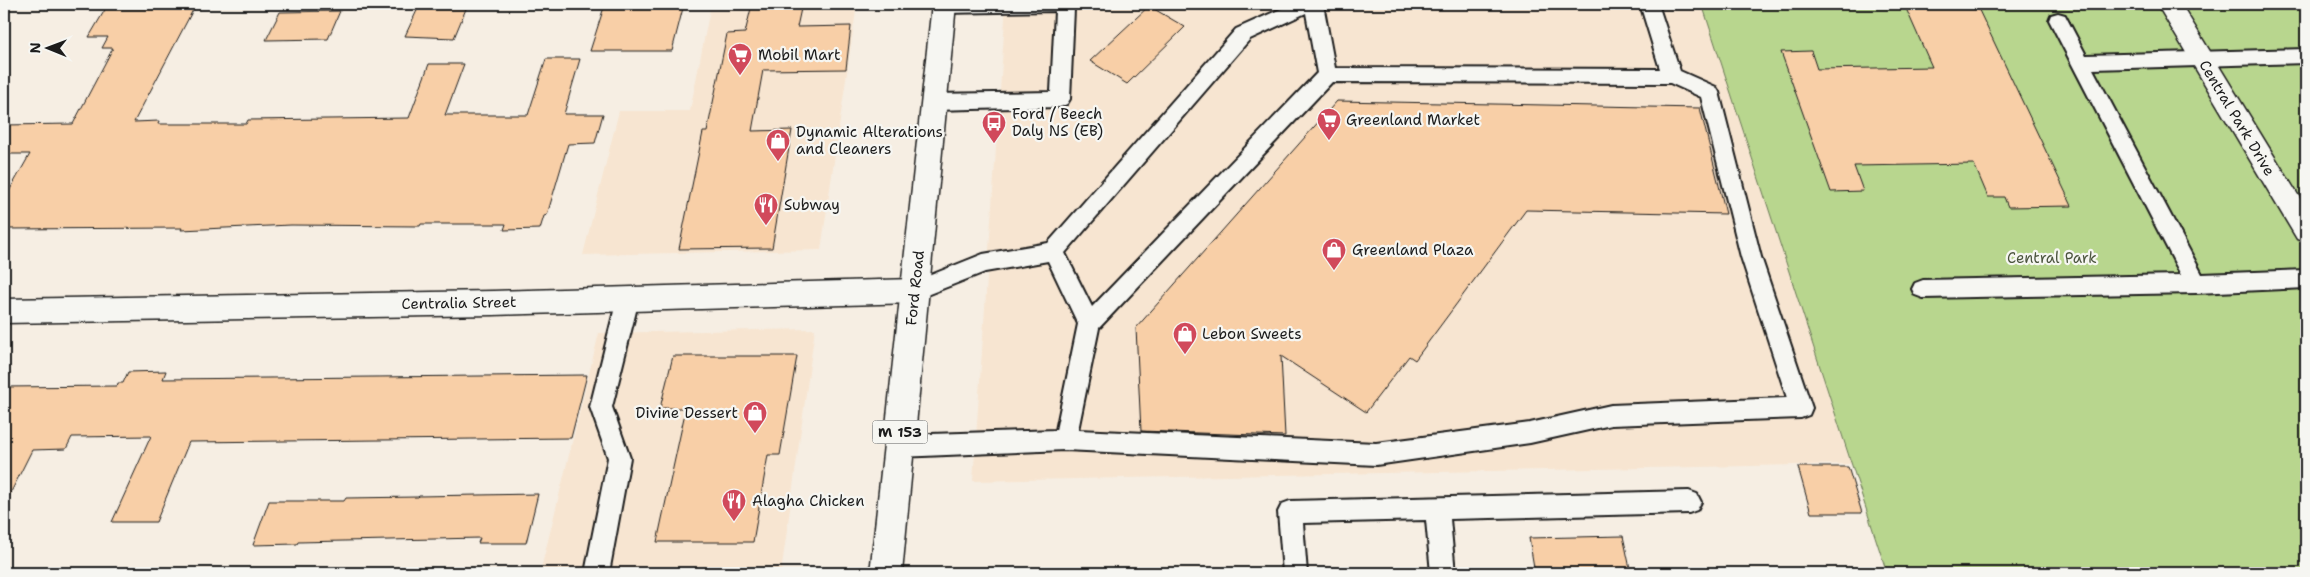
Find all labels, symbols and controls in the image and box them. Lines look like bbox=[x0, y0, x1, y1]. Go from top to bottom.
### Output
north arrow bbox=[22, 22, 72, 72]
text: N bbox=[26, 42, 44, 53]
supermarket icon: Mobil Mart bbox=[727, 42, 753, 76]
place label: Mobil Mart bbox=[758, 45, 840, 65]
street label: Central Park Drive bbox=[2194, 56, 2280, 180]
place label: Ford / Beech Daly NS (EB) bbox=[1012, 104, 1103, 141]
supermarket icon: Greenland Market bbox=[1316, 107, 1342, 141]
bus stop icon: Ford / Beech Daly NS (EB) bbox=[981, 110, 1007, 144]
place label: Greenland Market bbox=[1346, 110, 1480, 130]
place label: Dynamic Alterations and Cleaners bbox=[796, 122, 943, 159]
shop icon: Dynamic Alterations and Cleaners bbox=[765, 128, 791, 162]
restaurant icon: Subway bbox=[753, 192, 779, 226]
place label: Subway bbox=[784, 195, 840, 215]
shop icon: Greenland Plaza bbox=[1321, 237, 1347, 271]
place label: Greenland Plaza bbox=[1352, 240, 1474, 260]
park label: Central Park bbox=[2007, 248, 2097, 268]
street label: Ford Road bbox=[901, 249, 929, 327]
street label: Centralia Street bbox=[401, 292, 517, 314]
shop icon: Lebon Sweets bbox=[1172, 321, 1198, 355]
place label: Lebon Sweets bbox=[1202, 324, 1302, 344]
shop icon: Divine Dessert bbox=[742, 400, 768, 434]
place label: Divine Dessert bbox=[636, 403, 738, 423]
road number: M 153 bbox=[872, 421, 928, 444]
restaurant icon: Alagha Chicken bbox=[721, 488, 747, 522]
place label: Alagha Chicken bbox=[752, 491, 864, 511]

